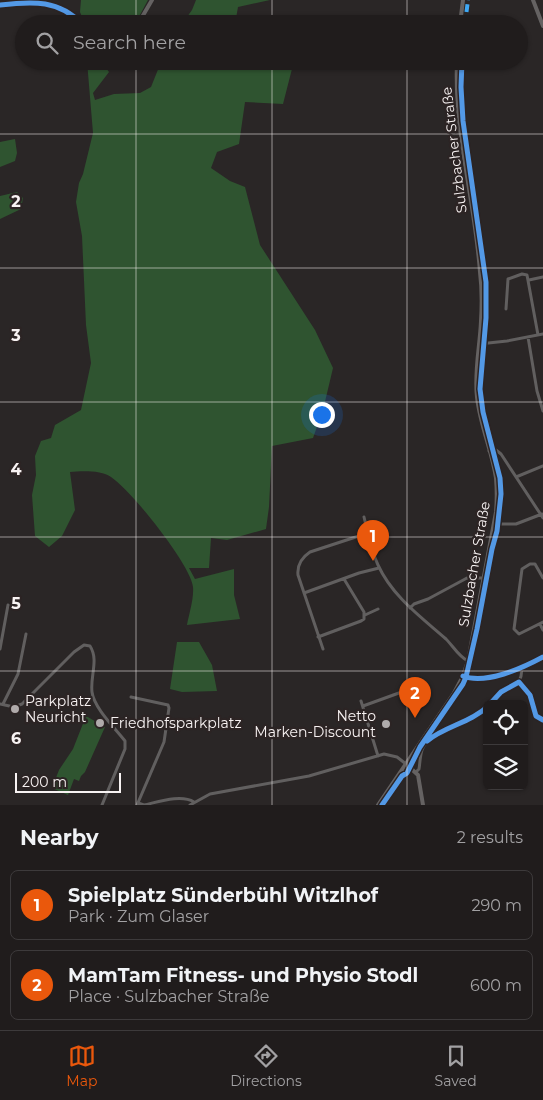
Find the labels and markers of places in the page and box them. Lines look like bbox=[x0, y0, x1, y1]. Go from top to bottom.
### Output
pin: 1 bbox=[357, 520, 389, 561]
pin: 2 bbox=[399, 677, 431, 718]
place label: Parkplatz Neuricht bbox=[25, 692, 91, 726]
marker: Parkplatz Neuricht bbox=[9, 703, 21, 715]
place label: Netto Marken-Discount bbox=[254, 707, 376, 741]
place label: Friedhofsparkplatz bbox=[110, 714, 242, 732]
marker: Friedhofsparkplatz bbox=[94, 717, 106, 729]
marker: Netto Marken-Discount bbox=[380, 718, 392, 730]

